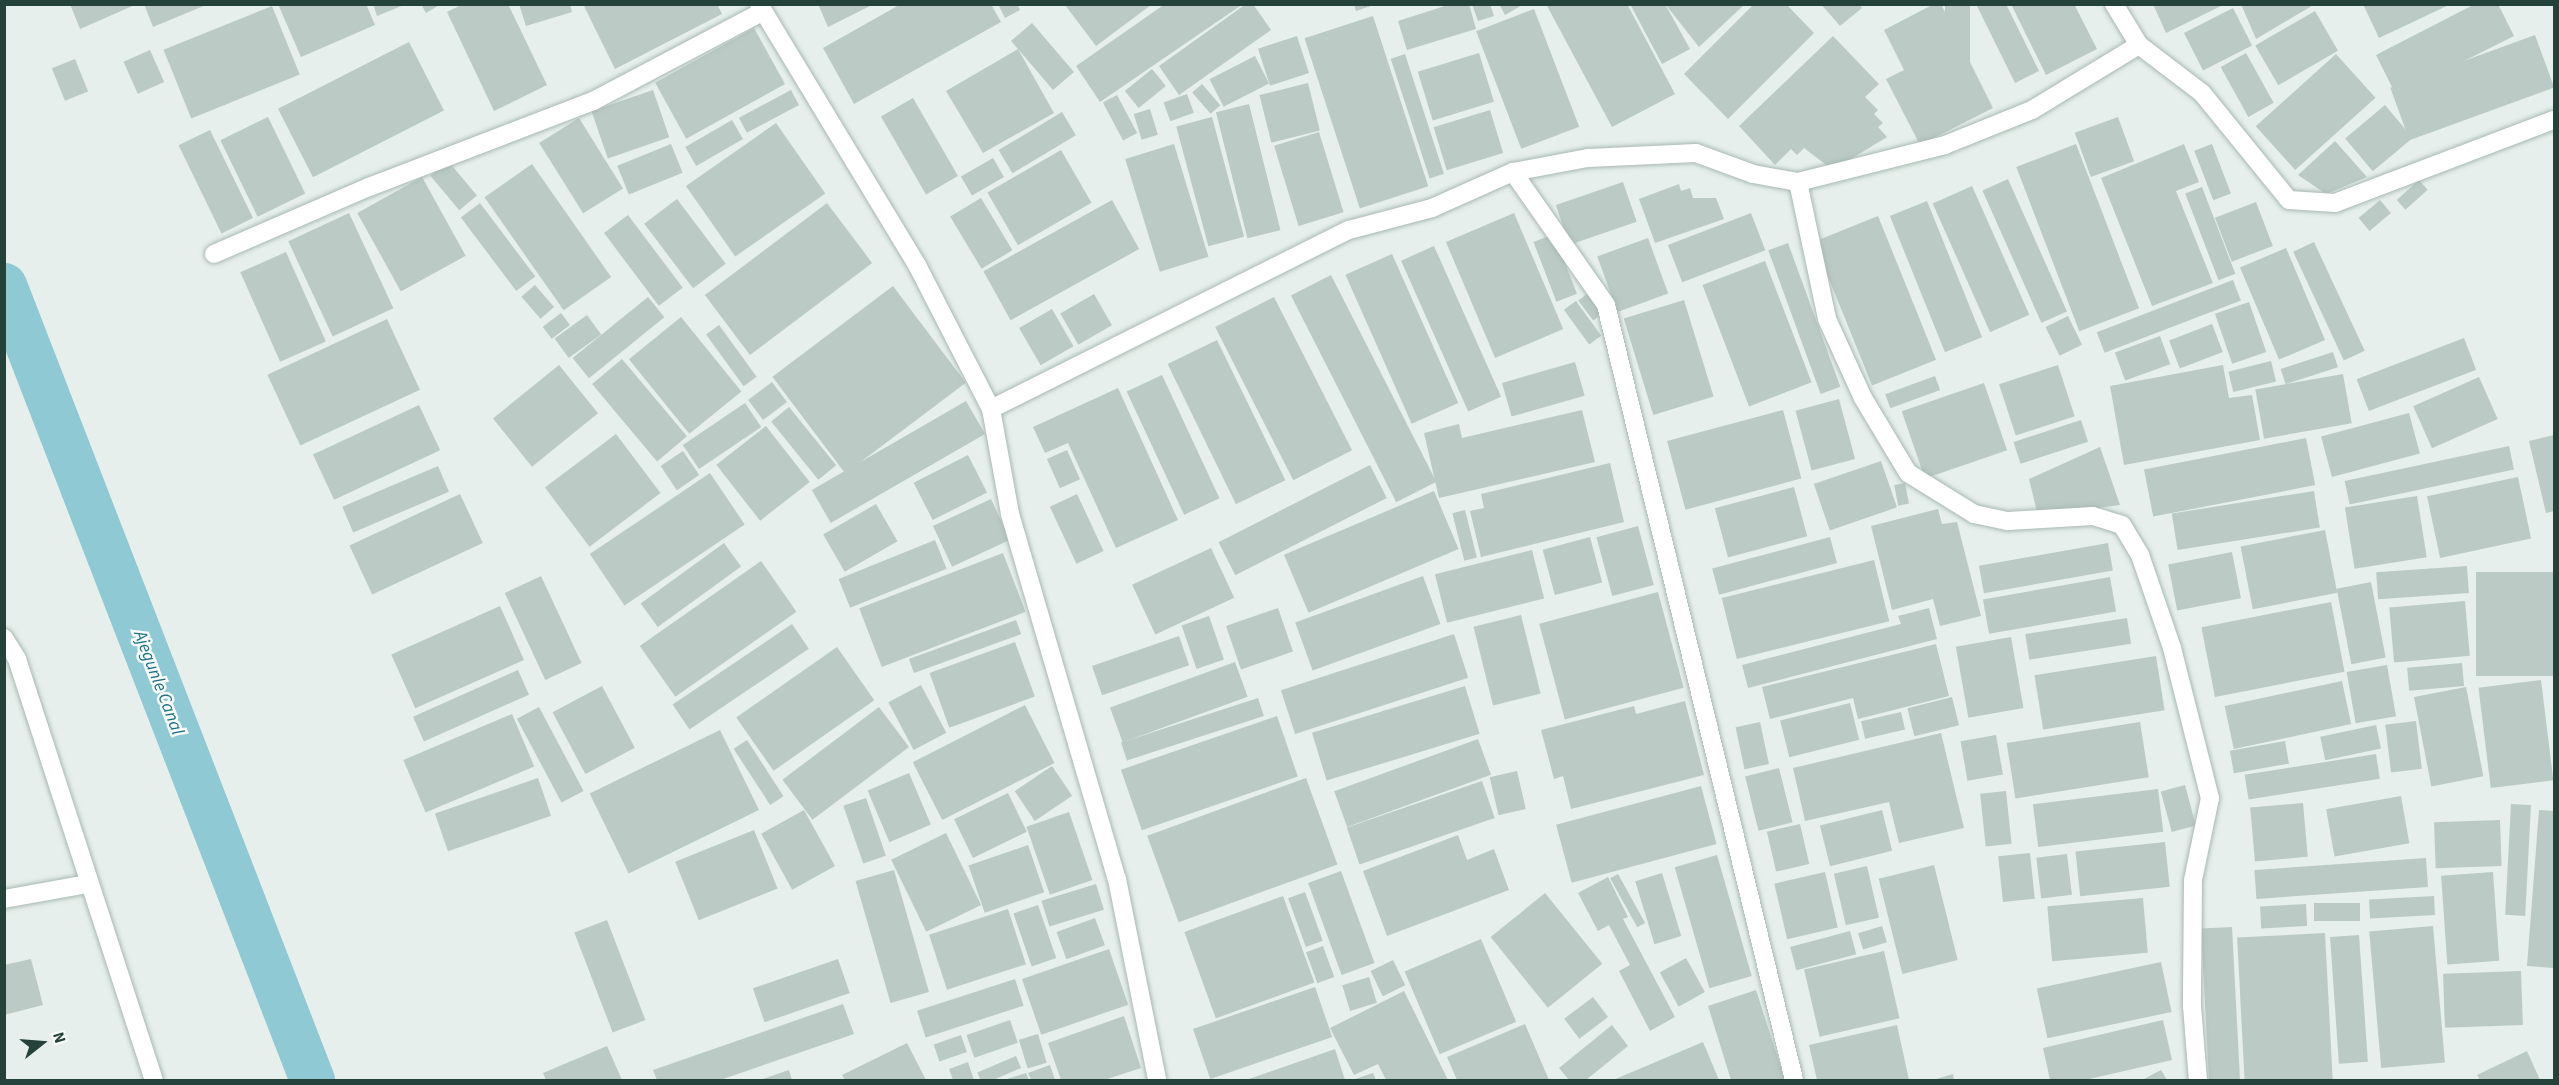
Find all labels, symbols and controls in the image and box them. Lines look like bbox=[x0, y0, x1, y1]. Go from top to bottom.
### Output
water label: Ajegunle Canal bbox=[128, 628, 188, 738]
north arrow bbox=[12, 1013, 72, 1073]
text: N bbox=[47, 1029, 71, 1046]

